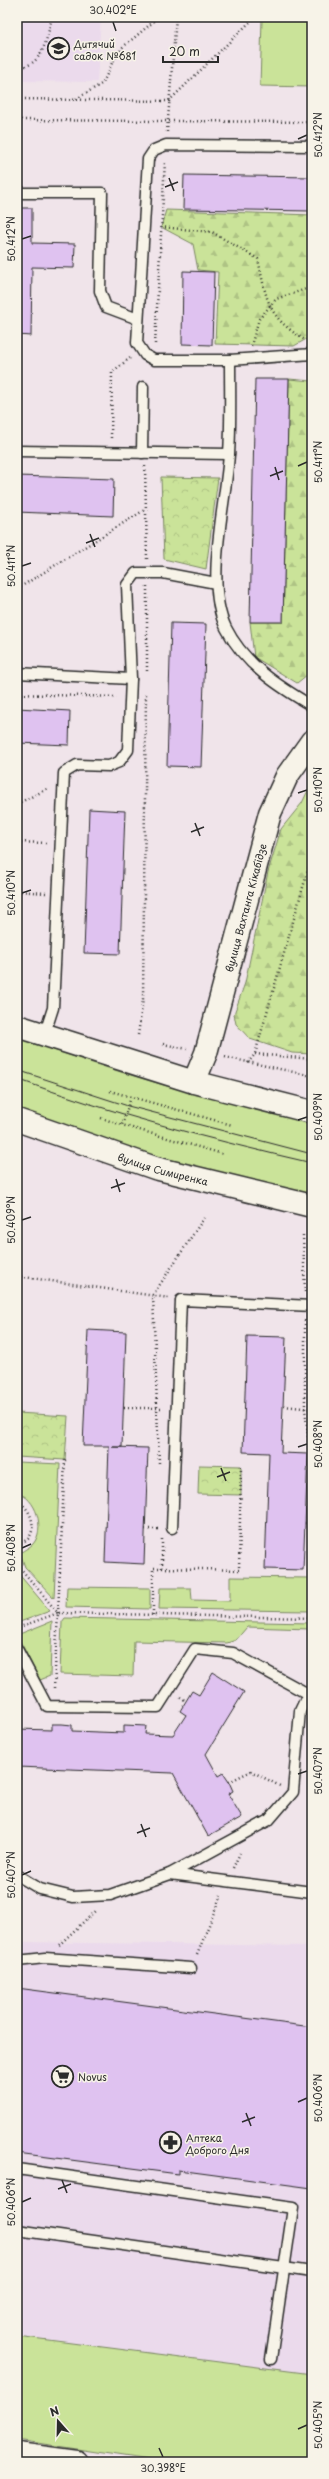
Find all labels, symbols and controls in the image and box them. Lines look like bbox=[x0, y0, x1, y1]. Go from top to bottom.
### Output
text: 30.402°E bbox=[89, 2, 137, 17]
school or university icon: Дитячий садок №681 bbox=[45, 36, 71, 62]
place label: Дитячий садок №681 bbox=[73, 36, 136, 63]
scale bar bbox=[163, 38, 218, 64]
text: 20 m bbox=[169, 42, 200, 60]
text: 50.412°N bbox=[310, 112, 325, 158]
text: 50.412°N bbox=[3, 216, 18, 262]
text: 50.411°N bbox=[310, 440, 325, 483]
text: 50.411°N bbox=[3, 544, 18, 587]
text: 50.410°N bbox=[310, 767, 325, 813]
street label: вулиця Вахтанга Кікабідзе bbox=[220, 841, 269, 974]
text: 50.410°N bbox=[3, 870, 18, 916]
text: 50.409°N bbox=[310, 1093, 325, 1141]
street label: вулиця Симиренка bbox=[116, 1148, 211, 1188]
text: 50.409°N bbox=[3, 1196, 18, 1244]
text: 50.408°N bbox=[310, 1420, 325, 1468]
text: 50.408°N bbox=[3, 1524, 18, 1572]
text: 50.407°N bbox=[310, 1747, 325, 1795]
text: 50.407°N bbox=[3, 1851, 18, 1899]
supermarket icon: Novus bbox=[49, 2063, 75, 2089]
place label: Novus bbox=[78, 2069, 107, 2084]
text: 50.406°N bbox=[310, 2073, 325, 2122]
pharmacy icon: Аптека Доброго Дня bbox=[157, 2130, 183, 2156]
place label: Аптека Доброго Дня bbox=[185, 2130, 249, 2157]
text: 50.406°N bbox=[3, 2177, 18, 2226]
north arrow bbox=[38, 2401, 78, 2441]
text: 50.405°N bbox=[310, 2401, 325, 2449]
text: N bbox=[47, 2402, 62, 2421]
text: 30.398°E bbox=[140, 2460, 186, 2475]

